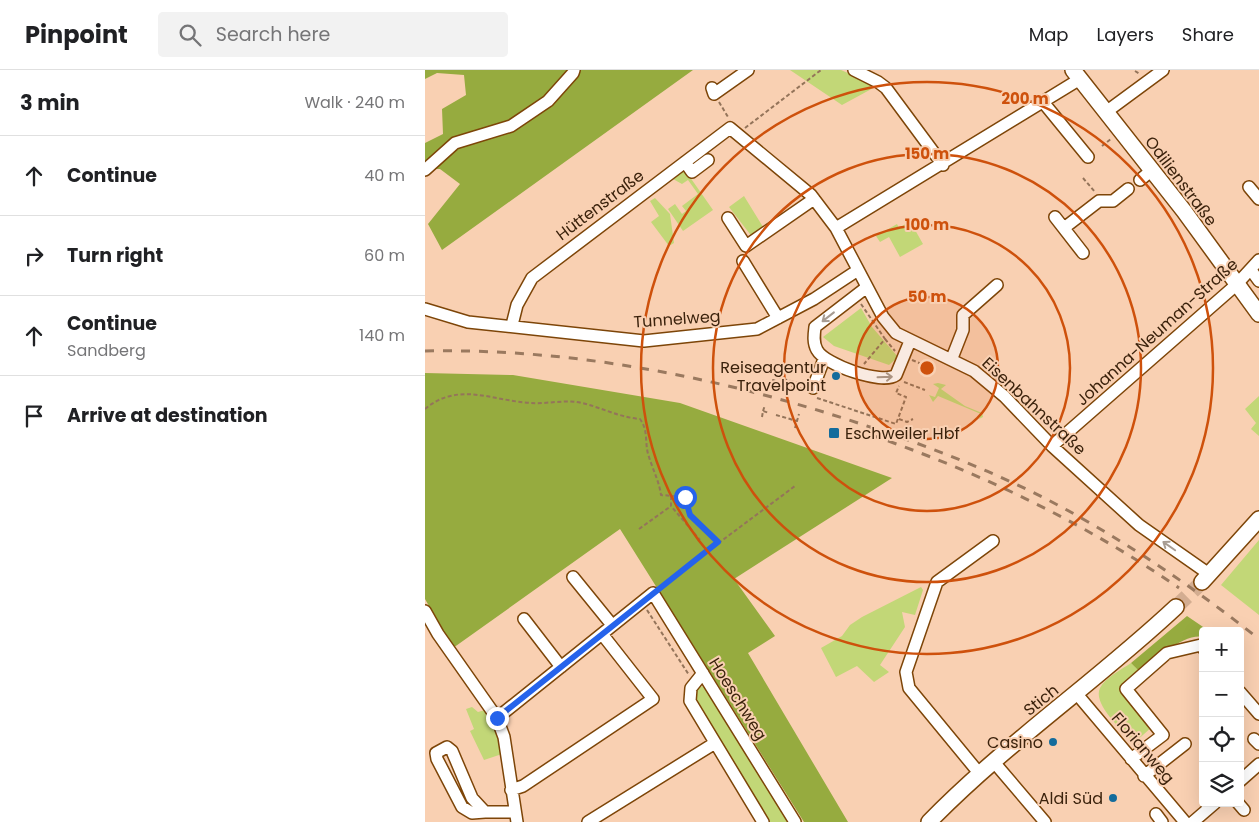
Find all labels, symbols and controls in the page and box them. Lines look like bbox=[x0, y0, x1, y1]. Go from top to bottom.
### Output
search box bbox=[158, 12, 508, 57]
text: Pinpoint bbox=[25, 18, 128, 51]
icon: search bbox=[176, 21, 204, 49]
text: Search here bbox=[216, 21, 330, 48]
text: Map bbox=[1029, 22, 1069, 47]
text: Layers bbox=[1097, 22, 1154, 47]
text: Share bbox=[1182, 22, 1234, 47]
text: 3 min bbox=[20, 88, 80, 117]
text: 200 m bbox=[1001, 88, 1049, 109]
text: Walk · 240 m bbox=[304, 91, 405, 114]
street label: Odilienstraße bbox=[1140, 131, 1222, 231]
text: 150 m bbox=[905, 143, 949, 164]
icon: ahead bbox=[20, 162, 48, 190]
text: Continue bbox=[67, 162, 157, 189]
text: 40 m bbox=[364, 164, 405, 187]
street label: Hüttenstraße bbox=[551, 164, 649, 246]
text: 100 m bbox=[905, 214, 949, 235]
icon: right bbox=[20, 242, 48, 270]
text: Turn right bbox=[67, 242, 163, 269]
text: 60 m bbox=[364, 244, 405, 267]
street label: Johanna-Neuman-Straße bbox=[1071, 253, 1243, 411]
text: 50 m bbox=[908, 286, 946, 307]
street label: Tunnelweg bbox=[633, 304, 721, 334]
text: Continue bbox=[67, 310, 157, 337]
one-way arrow bbox=[822, 311, 835, 322]
icon: ahead bbox=[20, 322, 48, 350]
text: 140 m bbox=[359, 324, 405, 347]
text: Sandberg bbox=[67, 339, 146, 362]
street label: Eisenbahnstraße bbox=[977, 352, 1091, 460]
place label: Reiseagentur Travelpoint bbox=[720, 356, 826, 397]
centre of rings bbox=[918, 359, 936, 377]
marker: Reiseagentur Travelpoint bbox=[830, 370, 842, 382]
one-way arrow bbox=[876, 373, 892, 382]
icon: arrive bbox=[20, 402, 48, 430]
text: Arrive at destination bbox=[67, 402, 268, 429]
place label: Eschweiler Hbf bbox=[845, 422, 960, 445]
marker: Eschweiler Hbf bbox=[827, 426, 841, 440]
route start bbox=[674, 486, 697, 509]
one-way arrow bbox=[1162, 541, 1176, 551]
map controls bbox=[1199, 627, 1244, 807]
button: + bbox=[1199, 627, 1244, 672]
street label: Hoeschweg bbox=[703, 653, 773, 745]
button: − bbox=[1199, 672, 1244, 717]
street label: Stich bbox=[1019, 679, 1063, 721]
route end bbox=[486, 707, 509, 730]
street label: Florianweg bbox=[1106, 707, 1180, 789]
button: locate bbox=[1199, 717, 1244, 762]
place label: Casino bbox=[987, 731, 1043, 754]
marker: Casino bbox=[1047, 736, 1059, 748]
button: layers bbox=[1199, 762, 1244, 807]
place label: Aldi Süd bbox=[1039, 787, 1103, 810]
marker: Aldi Süd bbox=[1107, 792, 1119, 804]

